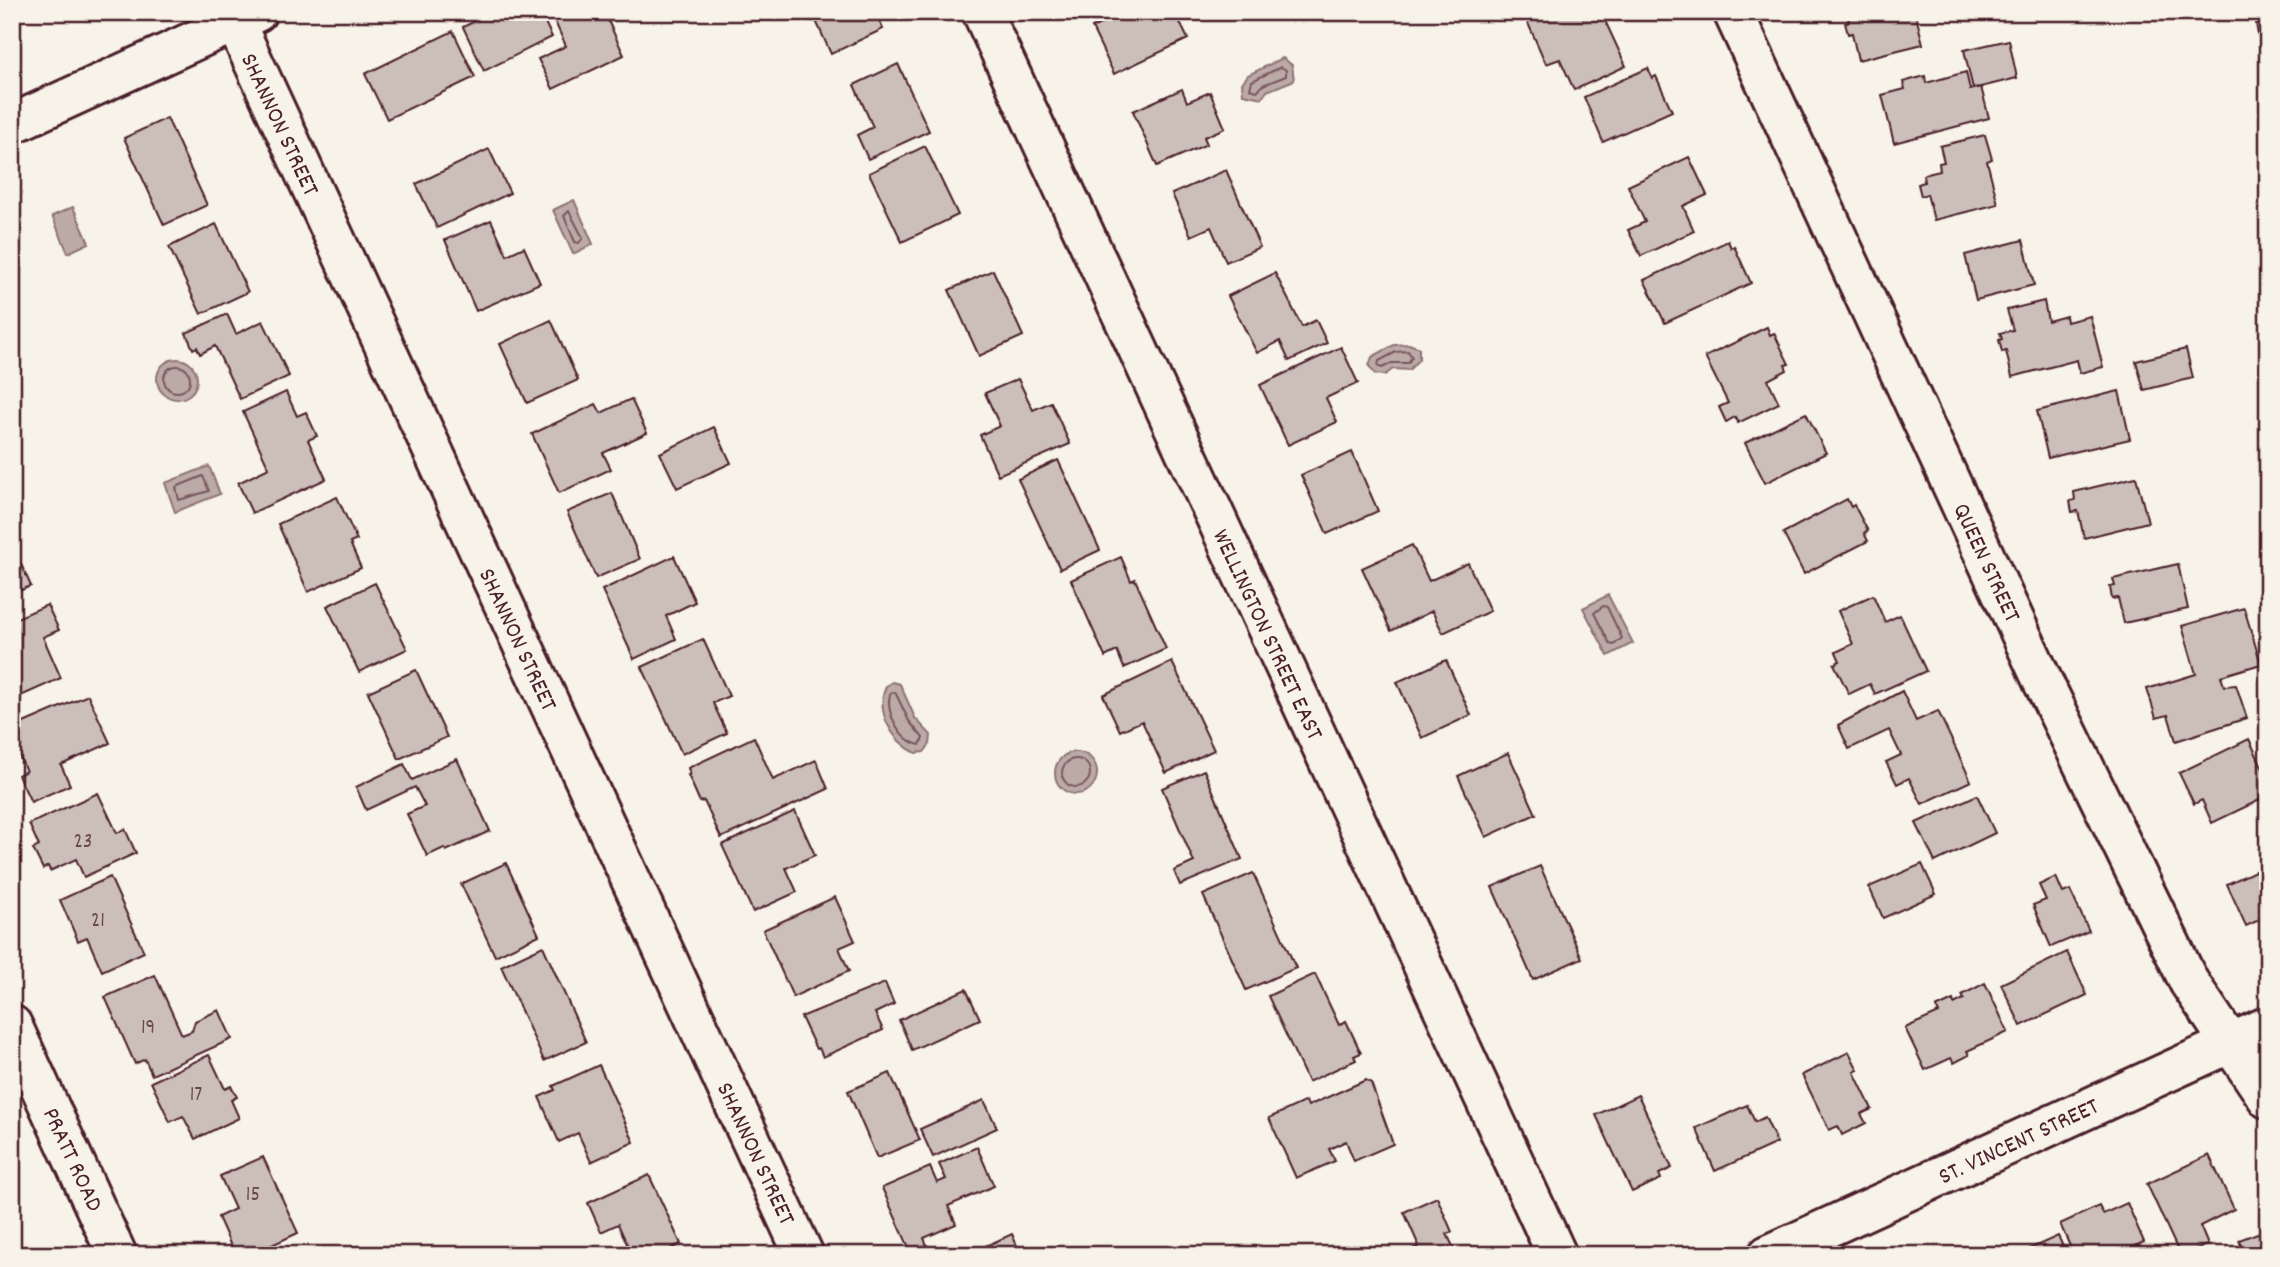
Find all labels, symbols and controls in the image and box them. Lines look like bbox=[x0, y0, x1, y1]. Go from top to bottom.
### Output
street label: SHANNON STREET bbox=[230, 48, 326, 203]
street label: QUEEN STREET bbox=[1943, 498, 2028, 629]
street label: WELLINGTON STREET EAST bbox=[1202, 524, 1330, 747]
street label: SHANNON STREET bbox=[468, 563, 564, 718]
house number: 23 bbox=[74, 828, 92, 858]
house number: 21 bbox=[91, 907, 105, 937]
house number: 19 bbox=[141, 1014, 155, 1044]
street label: SHANNON STREET bbox=[706, 1077, 802, 1232]
house number: 17 bbox=[190, 1081, 202, 1111]
street label: ST. VINCENT STREET bbox=[1933, 1090, 2105, 1195]
street label: PRATT ROAD bbox=[32, 1103, 110, 1218]
house number: 15 bbox=[246, 1181, 260, 1211]

